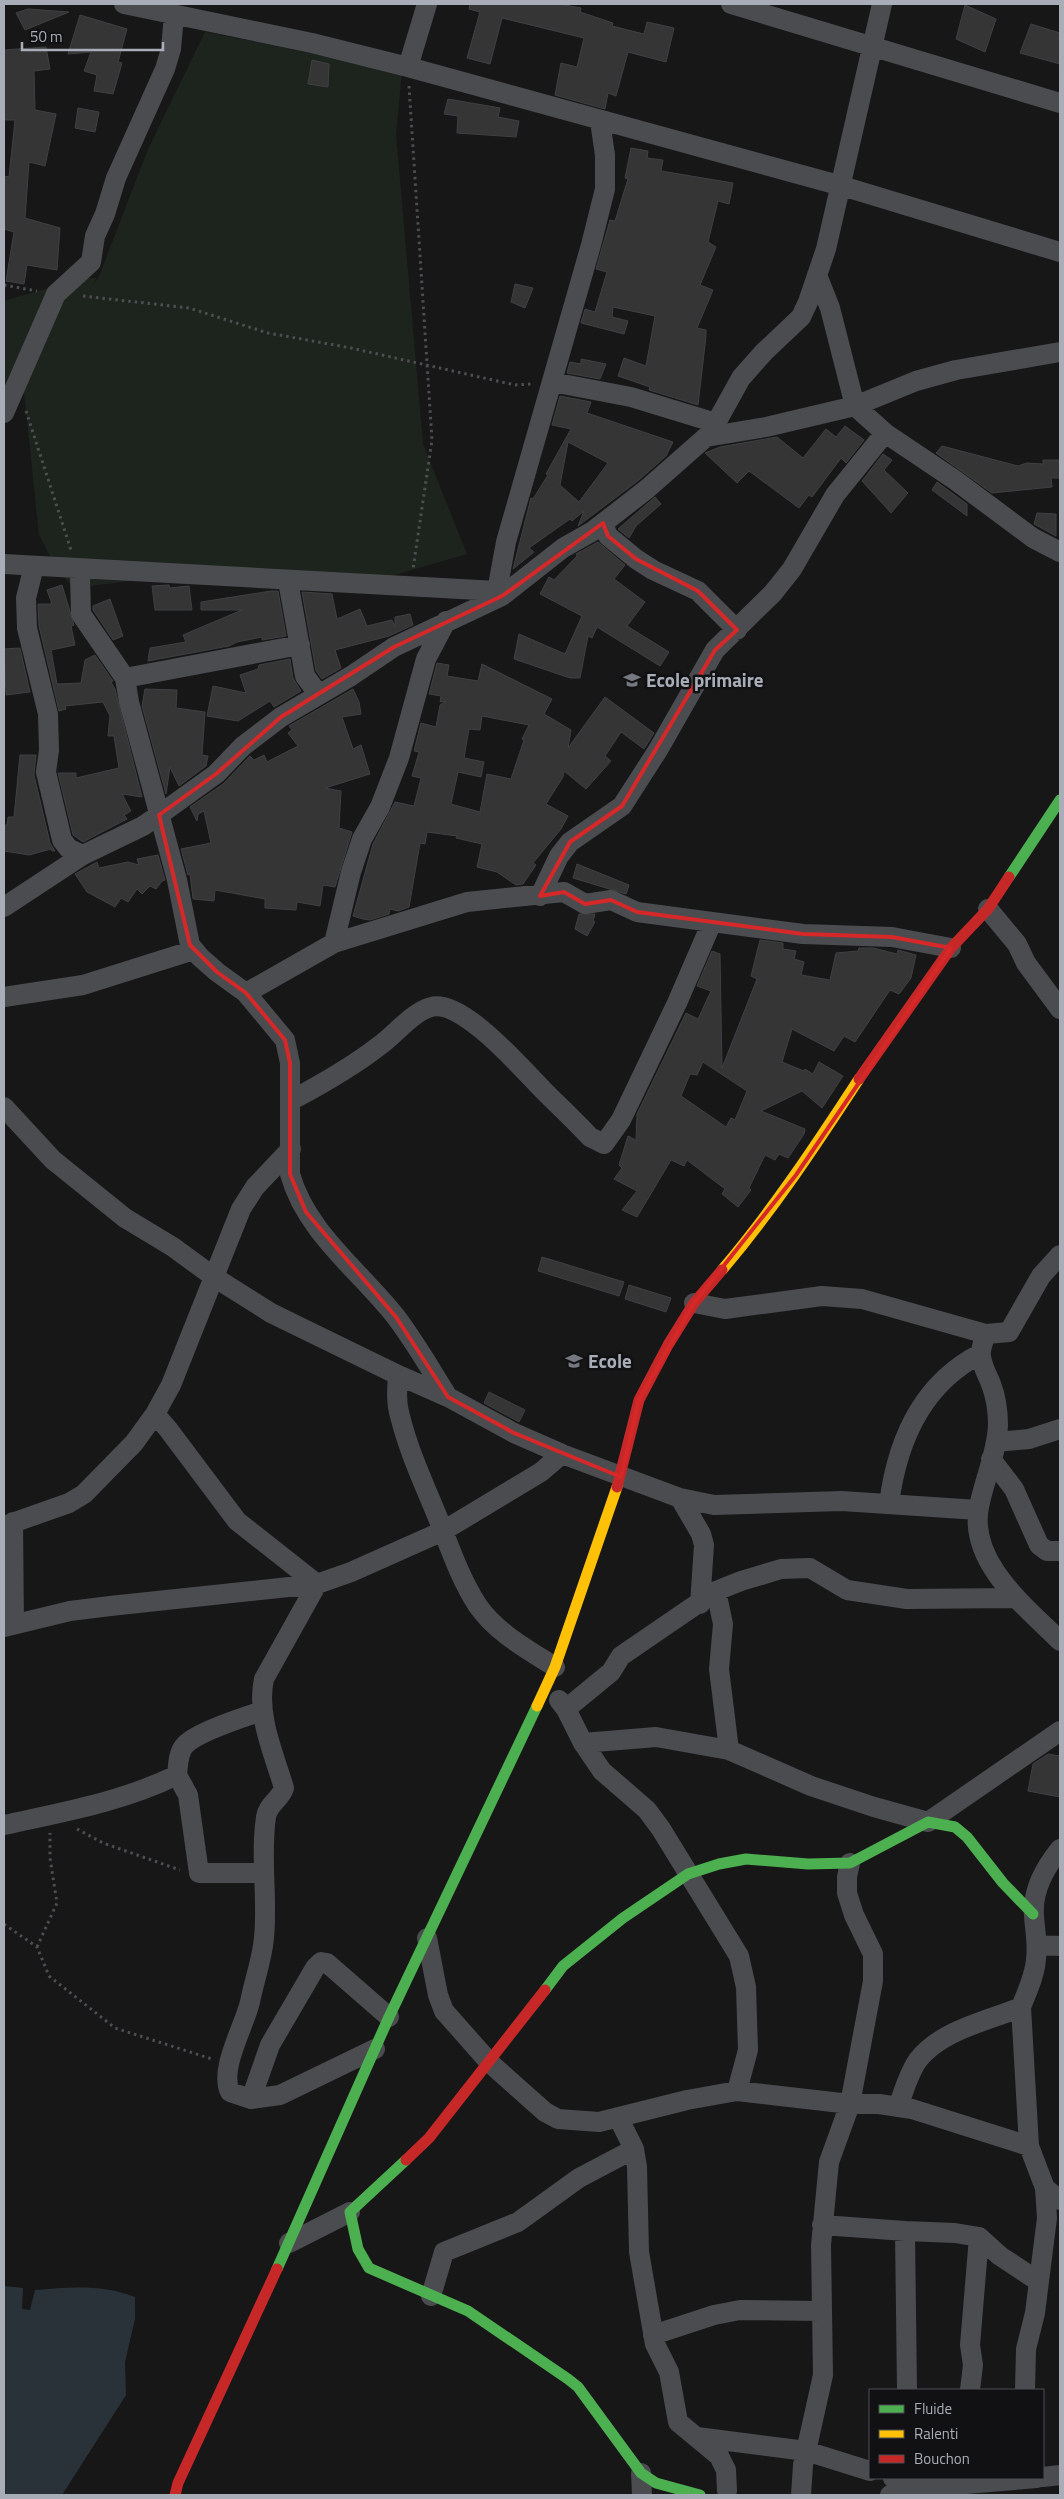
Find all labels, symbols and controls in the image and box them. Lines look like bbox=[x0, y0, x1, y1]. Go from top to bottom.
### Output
scale bar bbox=[22, 20, 164, 52]
text: 50 m bbox=[30, 25, 63, 48]
place label: Ecole primaire bbox=[646, 665, 764, 694]
school or university icon: Ecole primaire bbox=[622, 670, 642, 690]
place label: Ecole bbox=[588, 1346, 632, 1375]
school or university icon: Ecole bbox=[564, 1351, 584, 1371]
legend bbox=[869, 2389, 1044, 2479]
text: Fluide bbox=[914, 2397, 952, 2420]
text: Ralenti bbox=[914, 2422, 958, 2445]
text: Bouchon bbox=[914, 2447, 970, 2470]

